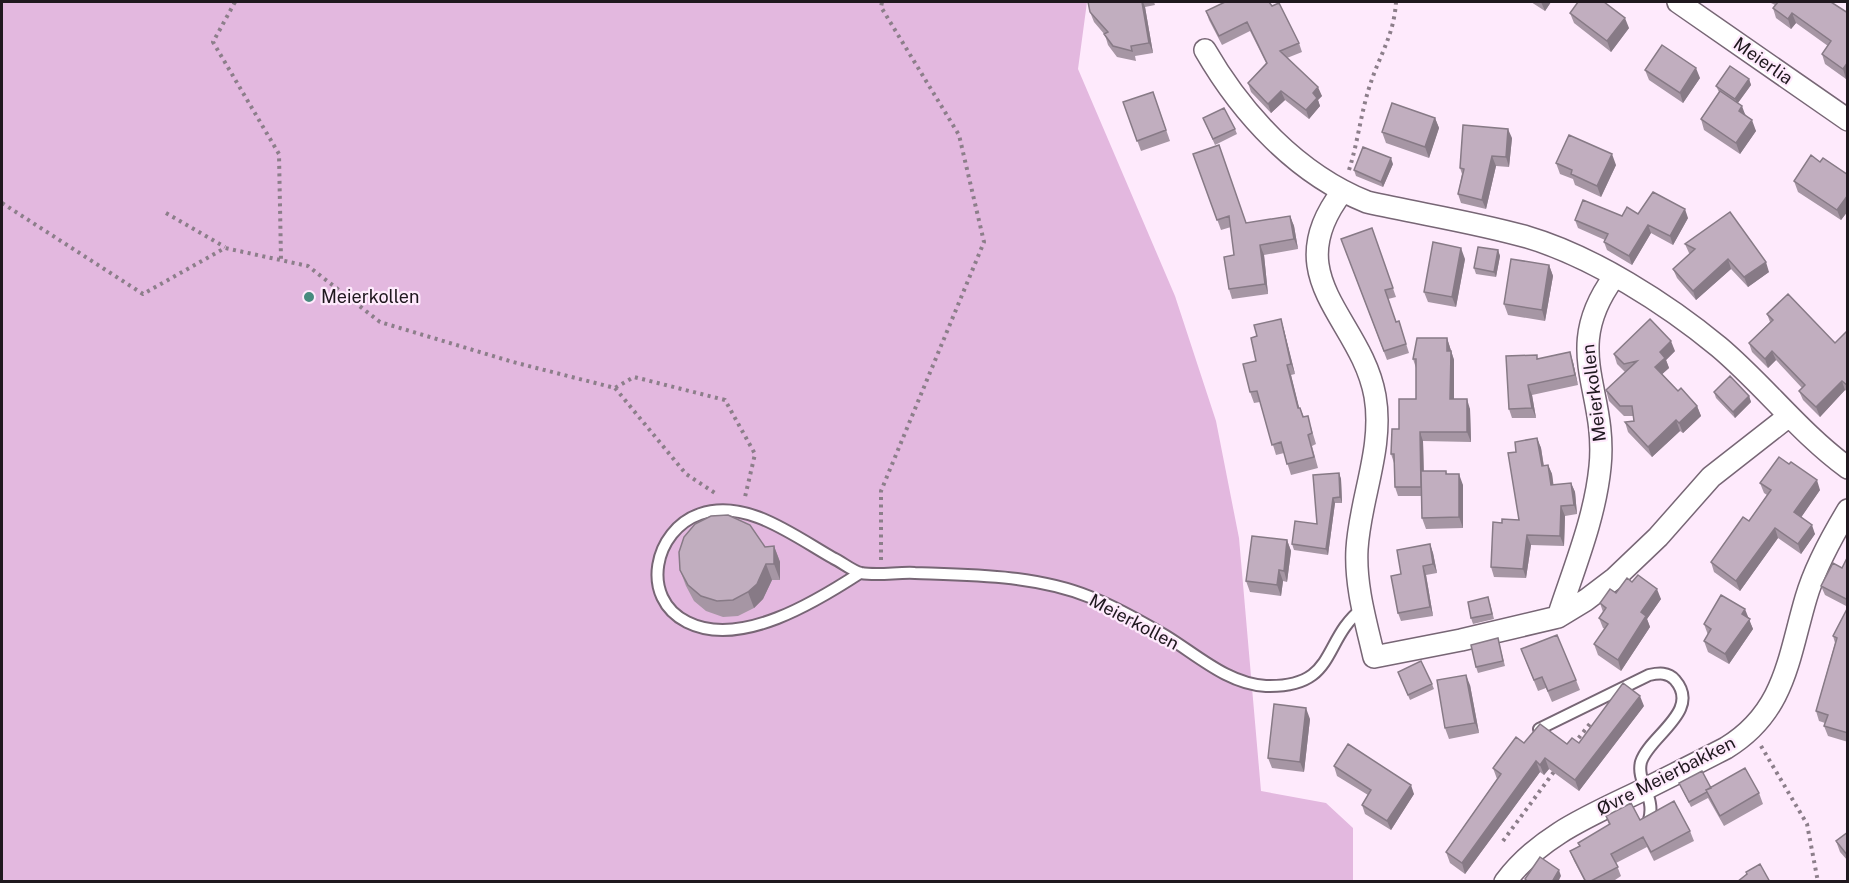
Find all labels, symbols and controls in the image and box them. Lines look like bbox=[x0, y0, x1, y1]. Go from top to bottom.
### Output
street label: Meierlia bbox=[1730, 33, 1797, 89]
place label: Meierkollen bbox=[321, 286, 419, 307]
marker: Meierkollen bbox=[302, 290, 316, 304]
street label: Meierkollen bbox=[1577, 343, 1610, 443]
street label: Meierkollen bbox=[1086, 589, 1183, 654]
street label: Øvre Meierbakken bbox=[1593, 732, 1739, 820]

